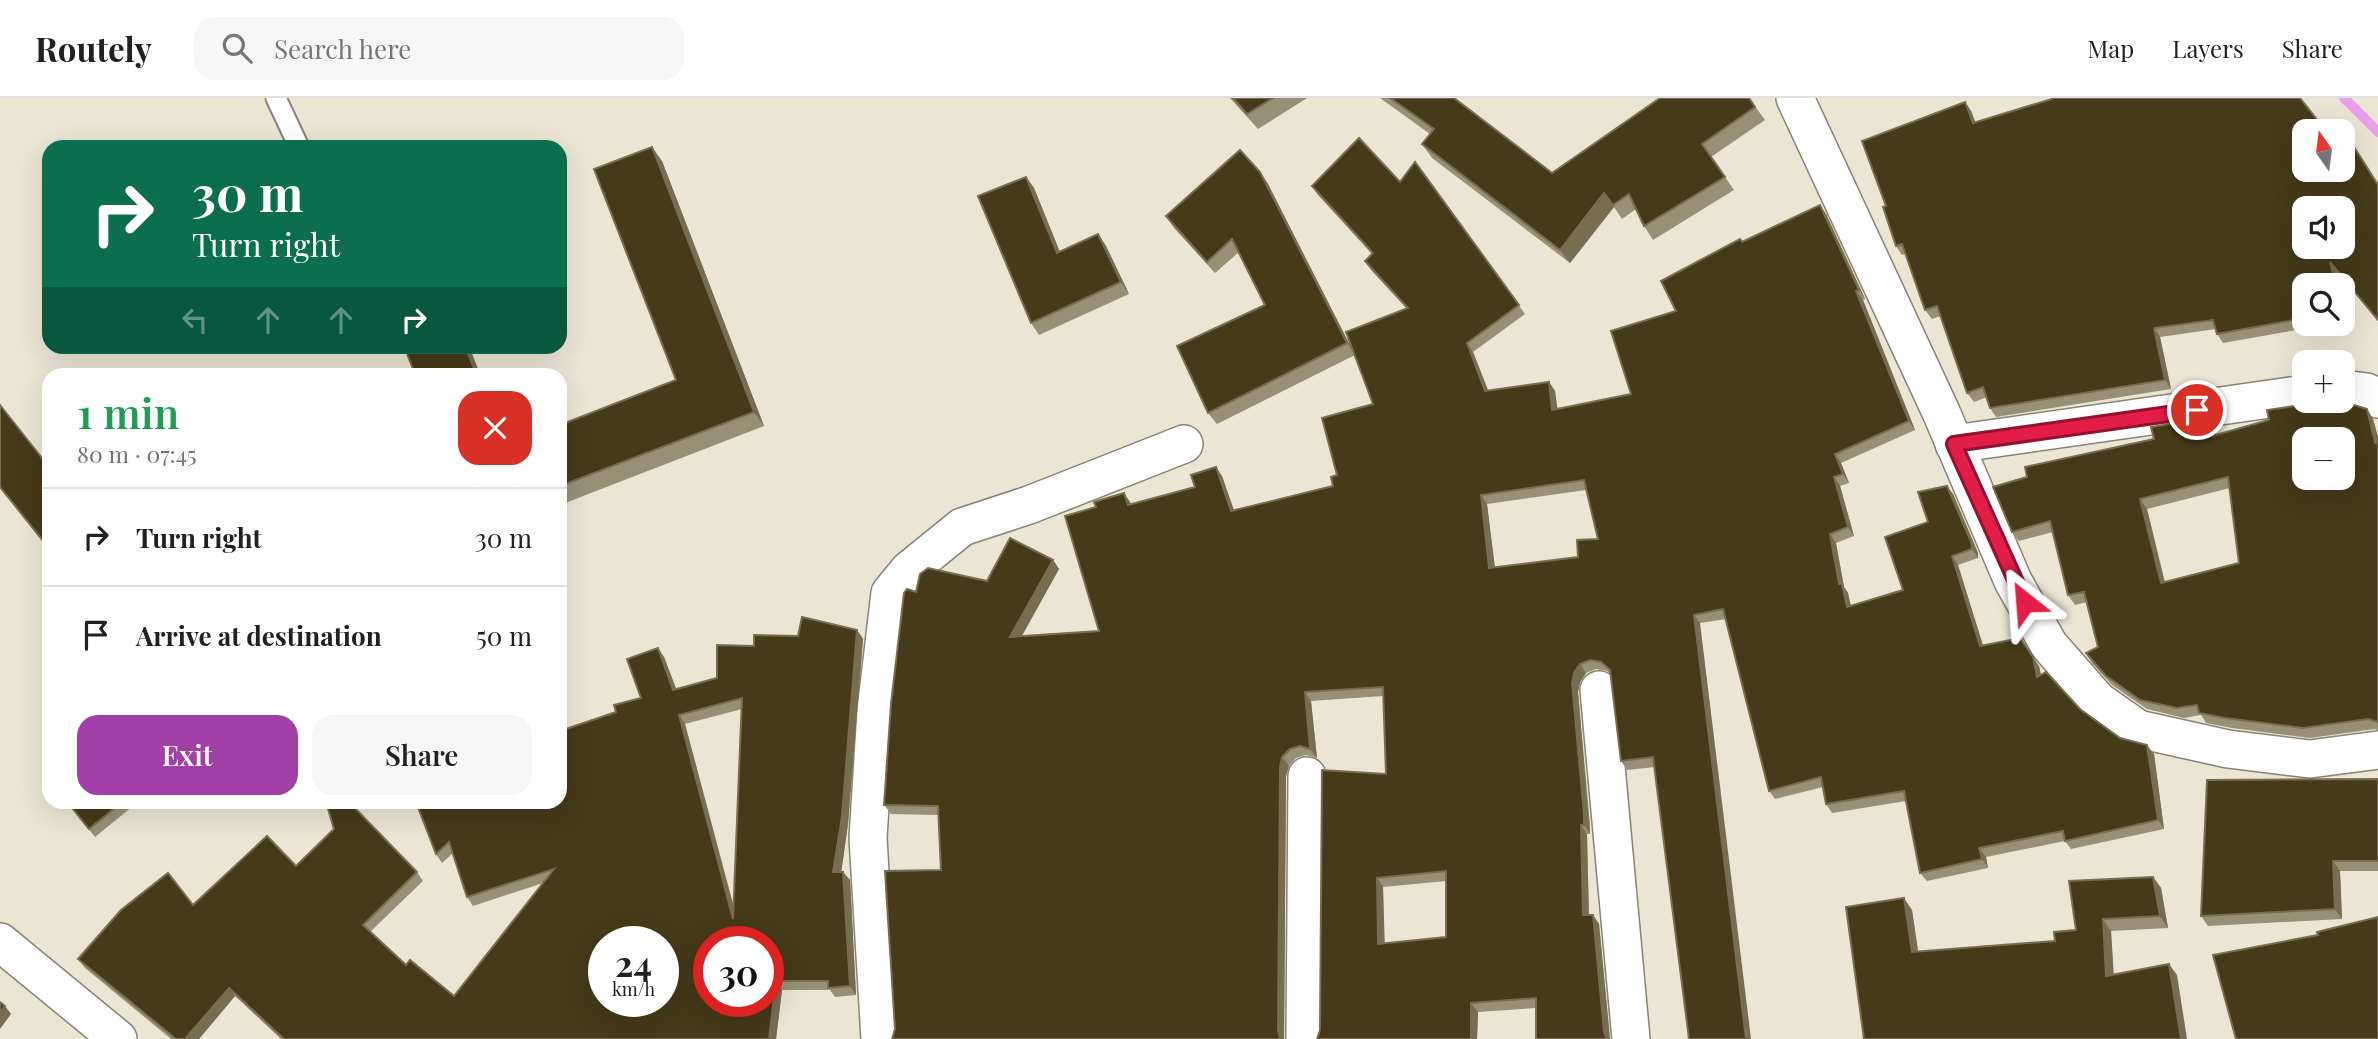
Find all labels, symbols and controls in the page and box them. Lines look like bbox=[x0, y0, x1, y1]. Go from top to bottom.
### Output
search box bbox=[194, 17, 684, 80]
text: Routely bbox=[35, 26, 152, 70]
icon: search bbox=[218, 29, 256, 67]
text: Search here bbox=[274, 31, 411, 66]
text: Map bbox=[2088, 32, 2134, 64]
text: Layers bbox=[2172, 32, 2244, 64]
text: Share bbox=[2282, 32, 2343, 64]
north arrow bbox=[2292, 119, 2356, 182]
map controls bbox=[2292, 119, 2355, 490]
text: 30 m bbox=[192, 159, 303, 224]
icon: right bbox=[77, 168, 168, 259]
button: sound bbox=[2292, 196, 2355, 259]
text: Turn right bbox=[192, 222, 340, 265]
button: search bbox=[2292, 273, 2355, 336]
icon: left bbox=[176, 301, 214, 339]
icon: ahead bbox=[249, 301, 287, 339]
icon: ahead bbox=[322, 301, 360, 339]
icon: right bbox=[395, 301, 433, 339]
button: + bbox=[2292, 350, 2355, 413]
pin bbox=[2167, 380, 2227, 440]
text: 1 min bbox=[77, 384, 179, 440]
button: close bbox=[458, 391, 532, 465]
icon: arrive bbox=[2178, 391, 2216, 429]
button: − bbox=[2292, 427, 2355, 490]
text: 80 m · 07:45 bbox=[77, 438, 197, 469]
icon: right bbox=[77, 518, 115, 556]
text: Turn right bbox=[136, 520, 262, 555]
text: 30 m bbox=[475, 520, 532, 555]
position arrow bbox=[1988, 565, 2062, 639]
icon: arrive bbox=[77, 616, 115, 654]
text: Arrive at destination bbox=[136, 618, 382, 653]
text: 50 m bbox=[476, 618, 532, 653]
button: Exit bbox=[77, 715, 298, 795]
button: Share bbox=[312, 715, 532, 795]
speed limit sign: 30 bbox=[693, 926, 784, 1017]
text: 24 bbox=[615, 939, 652, 986]
text: km/h bbox=[612, 977, 655, 1001]

